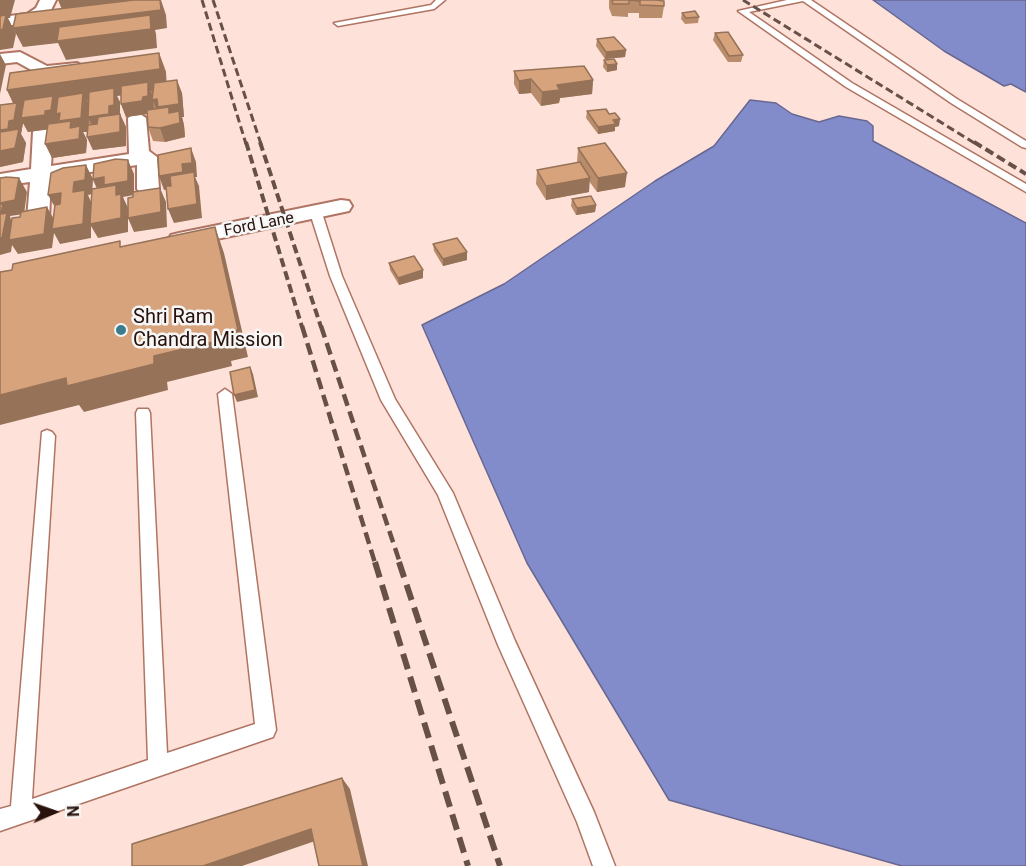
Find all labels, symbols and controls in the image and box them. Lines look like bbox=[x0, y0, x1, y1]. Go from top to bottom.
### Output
street label: Ford Lane bbox=[222, 209, 296, 241]
place label: Shri Ram Chandra Mission bbox=[133, 306, 283, 353]
marker: Shri Ram Chandra Mission bbox=[114, 323, 128, 337]
north arrow bbox=[24, 782, 84, 842]
text: N bbox=[63, 805, 82, 817]

